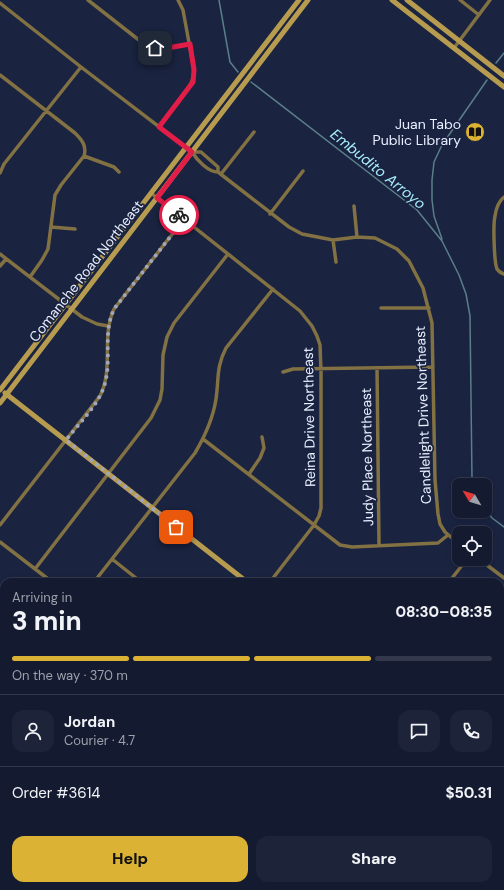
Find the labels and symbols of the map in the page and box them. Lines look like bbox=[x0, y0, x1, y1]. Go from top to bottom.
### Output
pin bbox=[138, 31, 172, 65]
place label: Juan Tabo Public Library bbox=[373, 115, 461, 149]
library icon: Juan Tabo Public Library bbox=[464, 121, 486, 143]
water label: Embudito Arroyo bbox=[326, 124, 430, 214]
courier bbox=[159, 195, 199, 235]
street label: Comanche Road Northeast bbox=[25, 197, 147, 345]
street label: Candlelight Drive Northeast bbox=[411, 326, 435, 504]
street label: Reina Drive Northeast bbox=[299, 347, 319, 487]
street label: Judy Place Northeast bbox=[357, 388, 377, 526]
north arrow bbox=[452, 478, 492, 518]
pin bbox=[159, 510, 193, 544]

